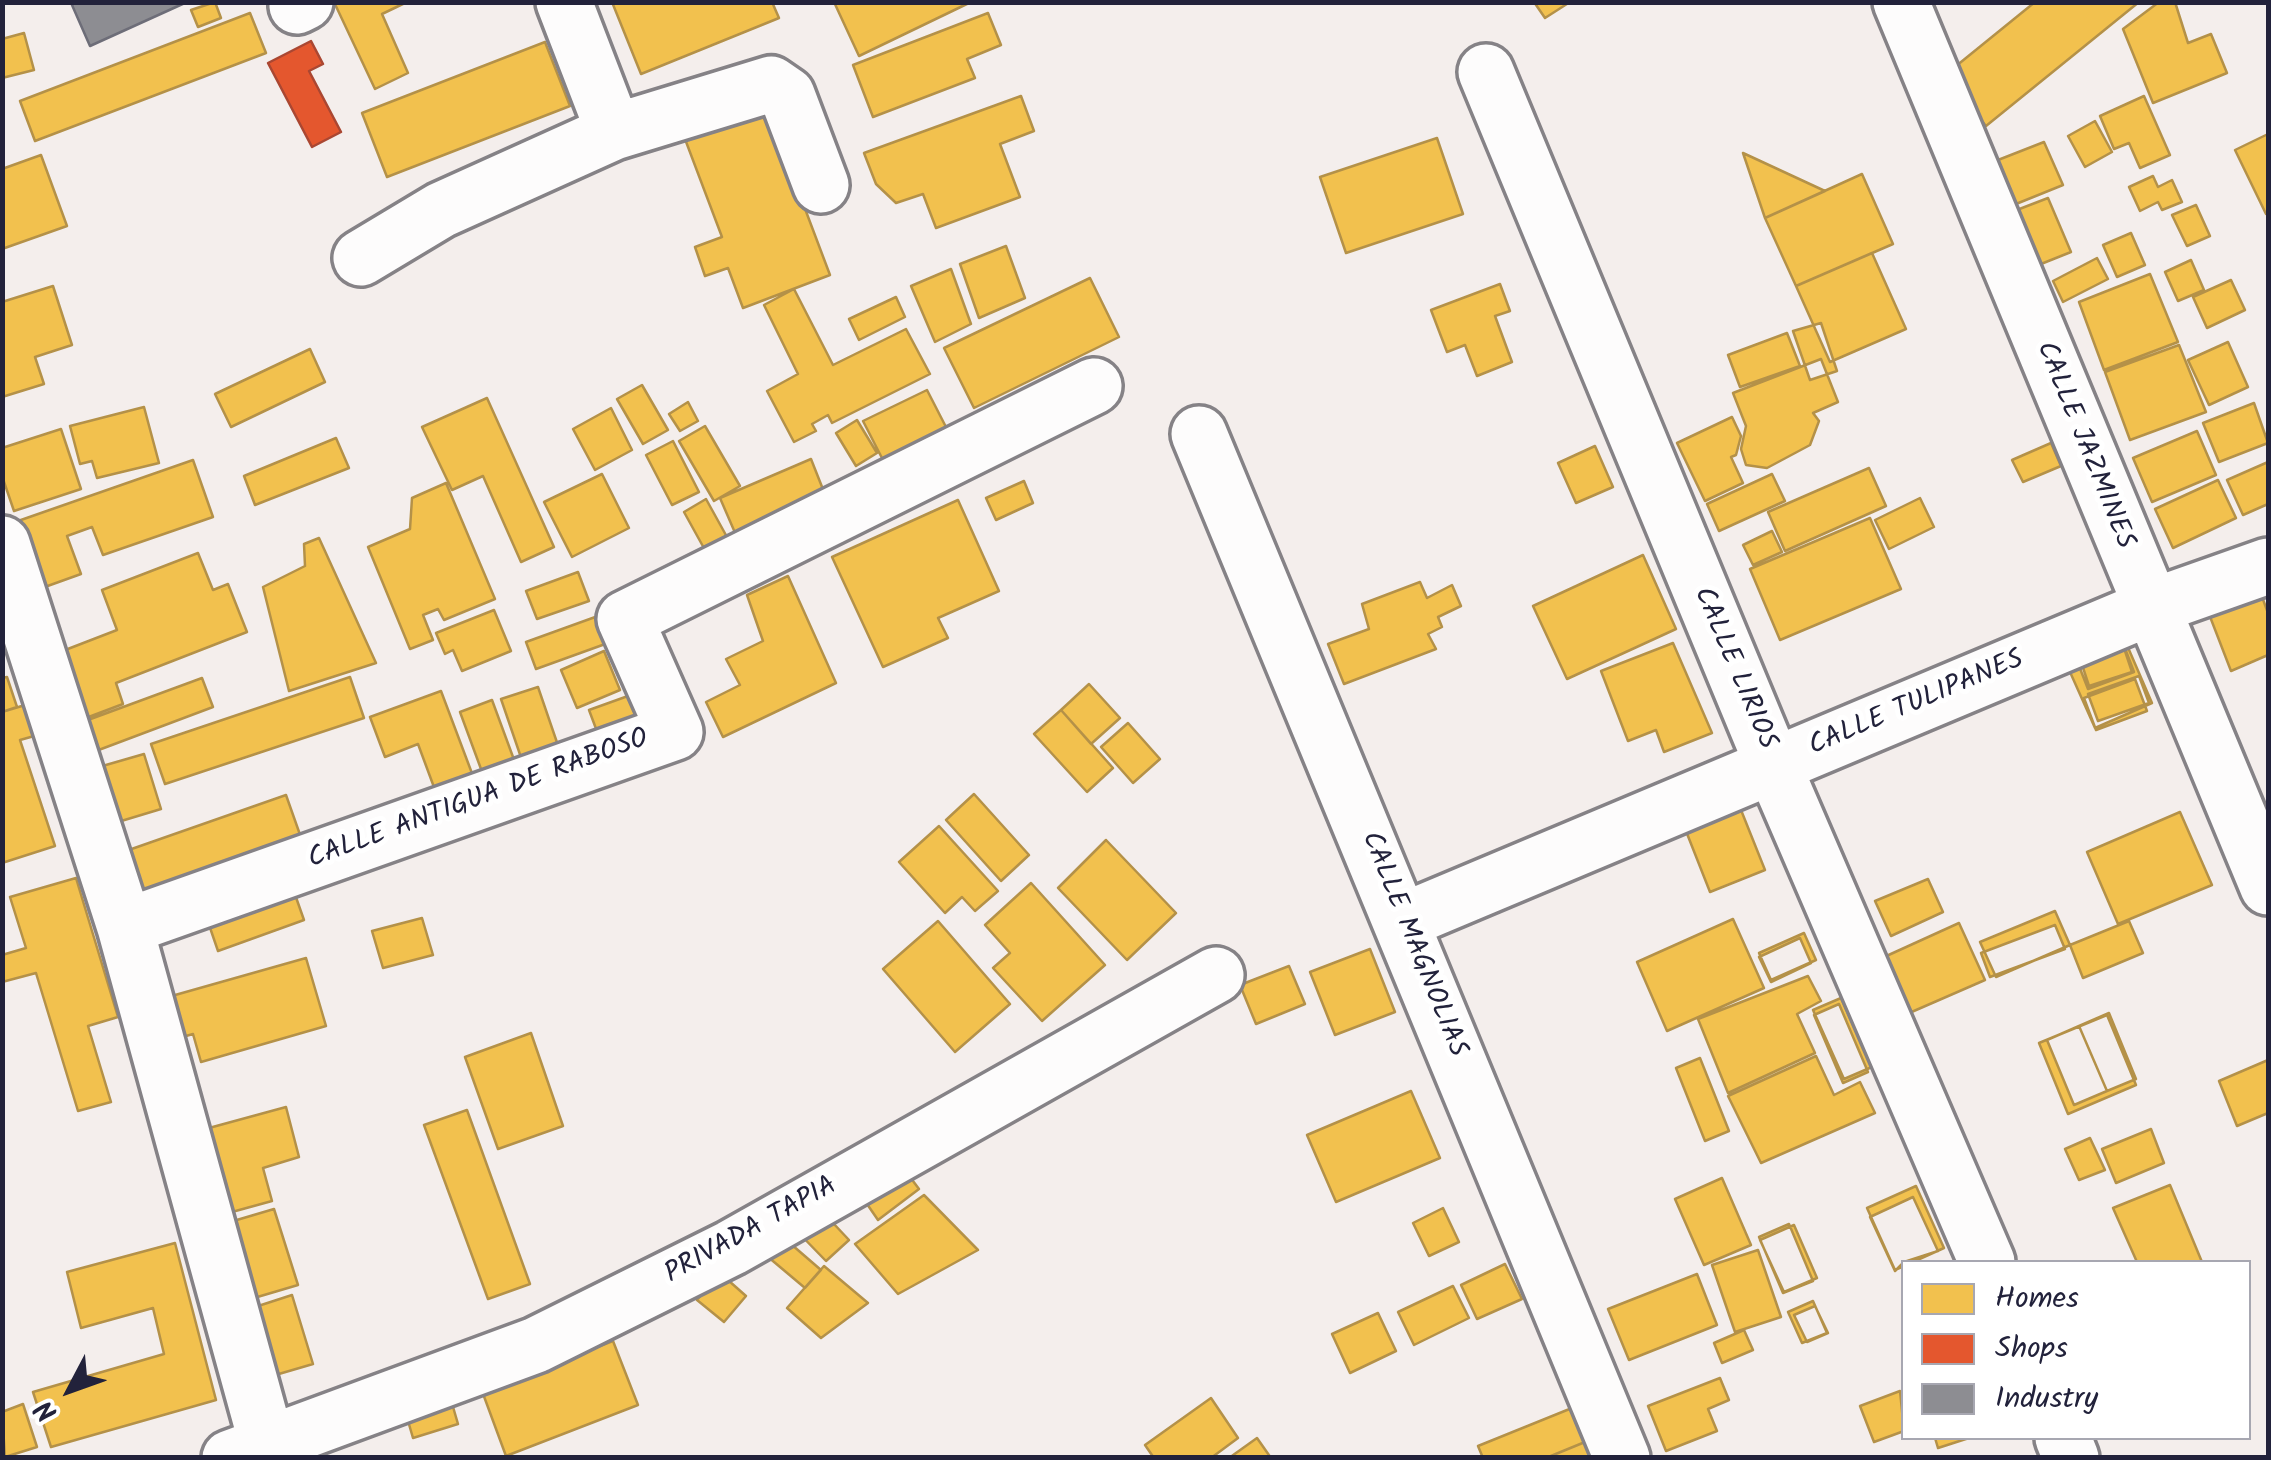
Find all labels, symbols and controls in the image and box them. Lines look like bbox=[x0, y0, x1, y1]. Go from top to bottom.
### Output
street label: CALLE JAZMINES bbox=[2026, 338, 2140, 554]
street label: CALLE LIRIOS bbox=[1684, 583, 1782, 755]
street label: CALLE TULIPANES bbox=[1805, 645, 2029, 765]
street label: CALLE ANTIGUA DE RABOSO bbox=[304, 724, 654, 878]
street label: CALLE MAGNOLIAS bbox=[1351, 827, 1473, 1063]
street label: PRIVADA TAPIA bbox=[660, 1171, 844, 1293]
legend bbox=[1901, 1260, 2251, 1440]
text: Homes bbox=[1995, 1275, 2079, 1323]
text: Shops bbox=[1995, 1325, 2068, 1373]
north arrow bbox=[20, 1340, 120, 1440]
text: Industry bbox=[1995, 1375, 2098, 1423]
text: N bbox=[24, 1389, 70, 1431]

